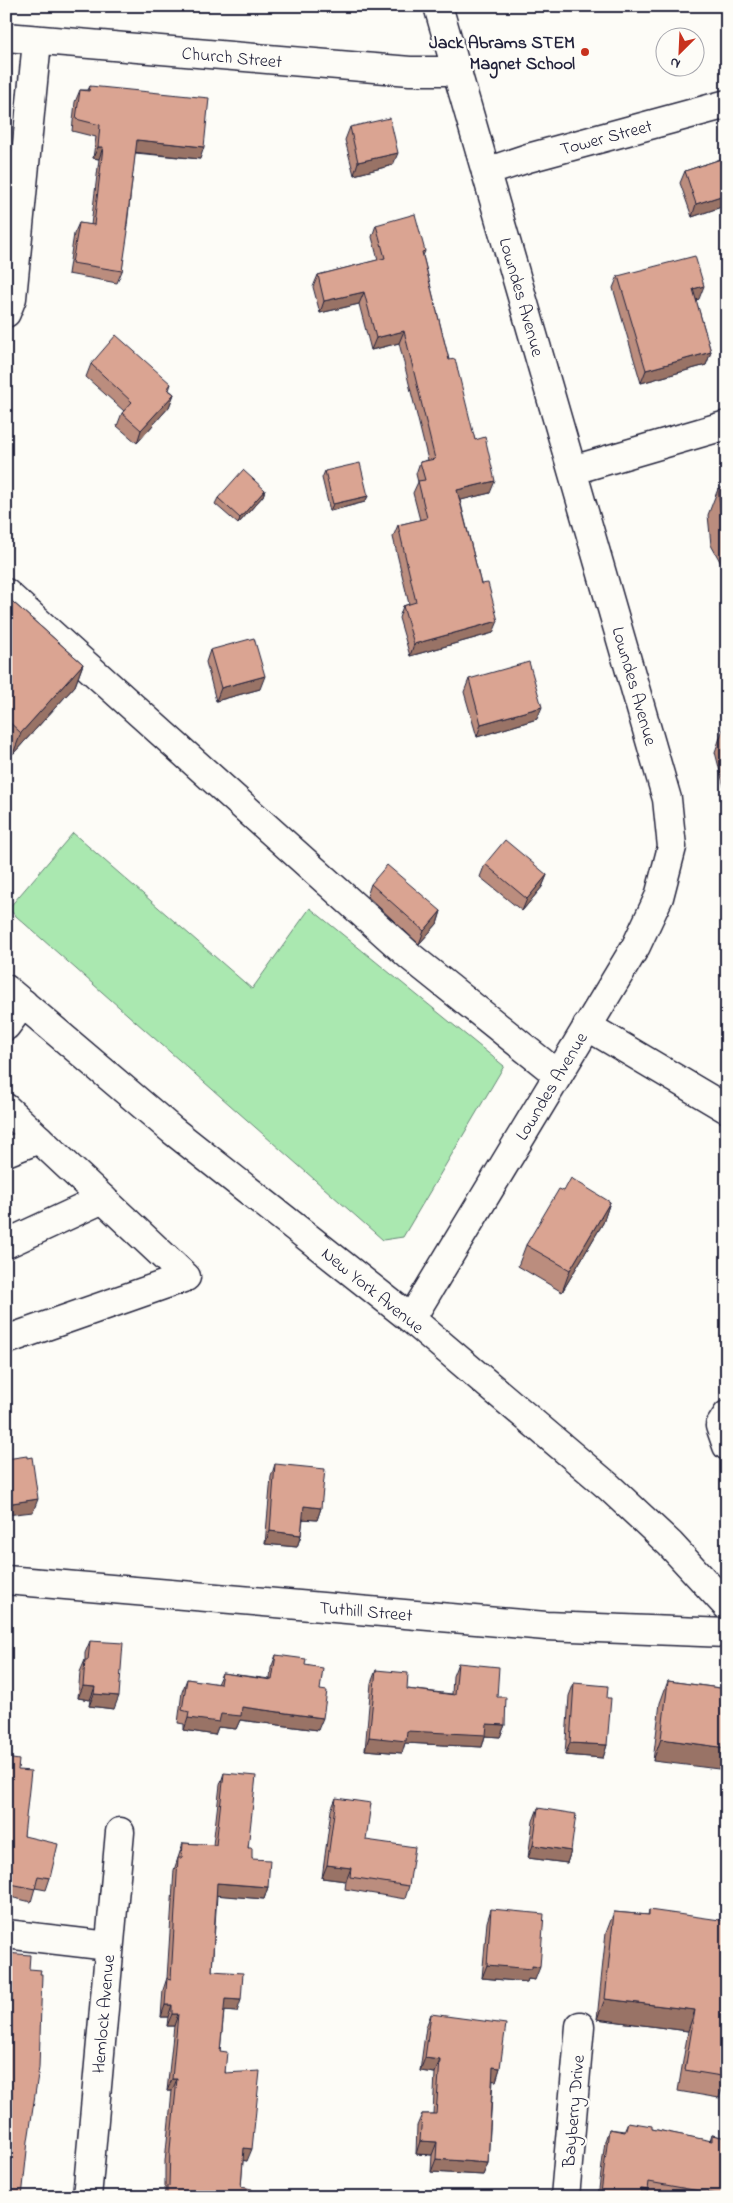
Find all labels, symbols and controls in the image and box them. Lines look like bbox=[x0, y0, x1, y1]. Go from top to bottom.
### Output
north arrow bbox=[656, 28, 706, 78]
place label: Jack Abrams STEM Magnet School bbox=[429, 31, 575, 79]
street label: Church Street bbox=[181, 42, 283, 76]
marker: Jack Abrams STEM Magnet School bbox=[579, 46, 591, 58]
text: N bbox=[667, 51, 684, 74]
street label: Tower Street bbox=[558, 114, 655, 164]
street label: Lowndes Avenue bbox=[491, 235, 550, 361]
street label: Lowndes Avenue bbox=[604, 624, 663, 750]
street label: Lowndes Avenue bbox=[510, 1027, 596, 1146]
street label: New York Avenue bbox=[315, 1242, 429, 1342]
street label: Tuthill Street bbox=[318, 1596, 413, 1630]
street label: Hemlock Avenue bbox=[87, 1953, 123, 2075]
street label: Bayberry Drive bbox=[557, 2053, 593, 2169]

